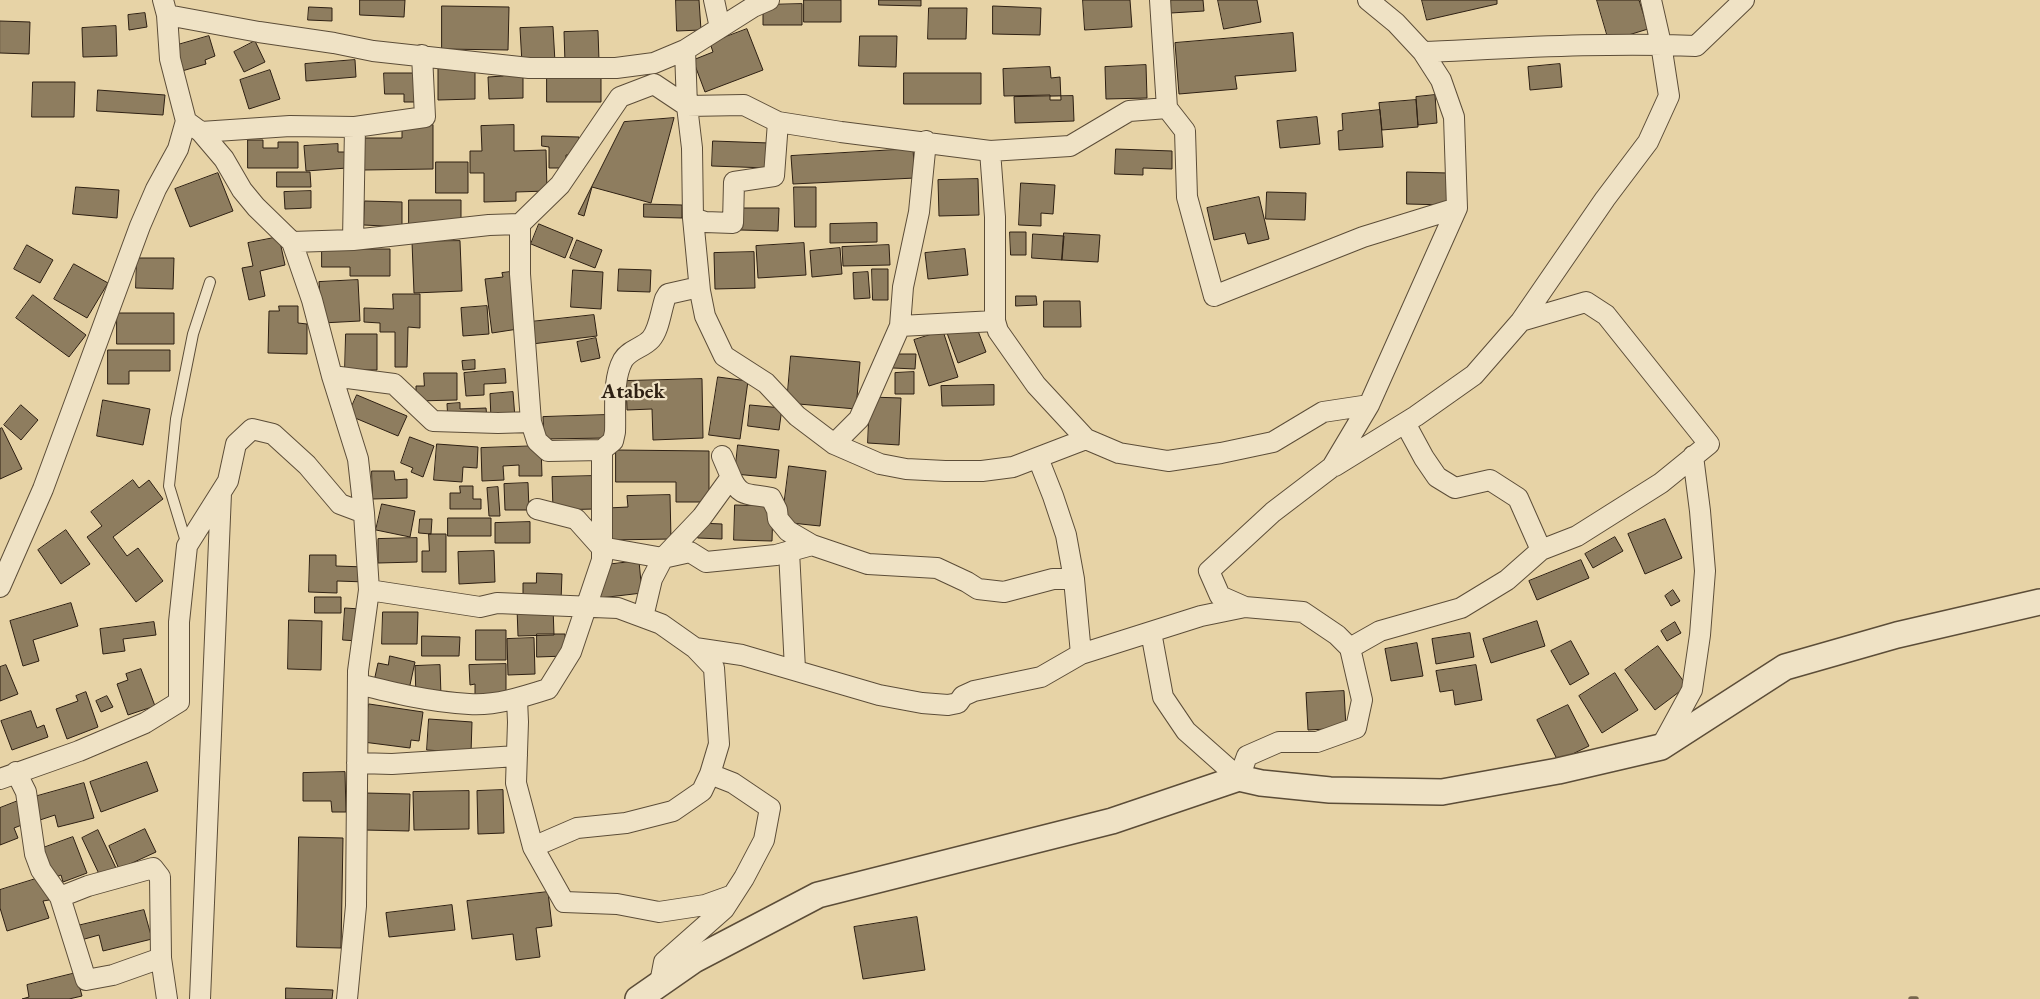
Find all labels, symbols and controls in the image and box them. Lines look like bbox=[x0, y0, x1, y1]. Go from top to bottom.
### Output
district label: Atabek bbox=[601, 379, 665, 405]

